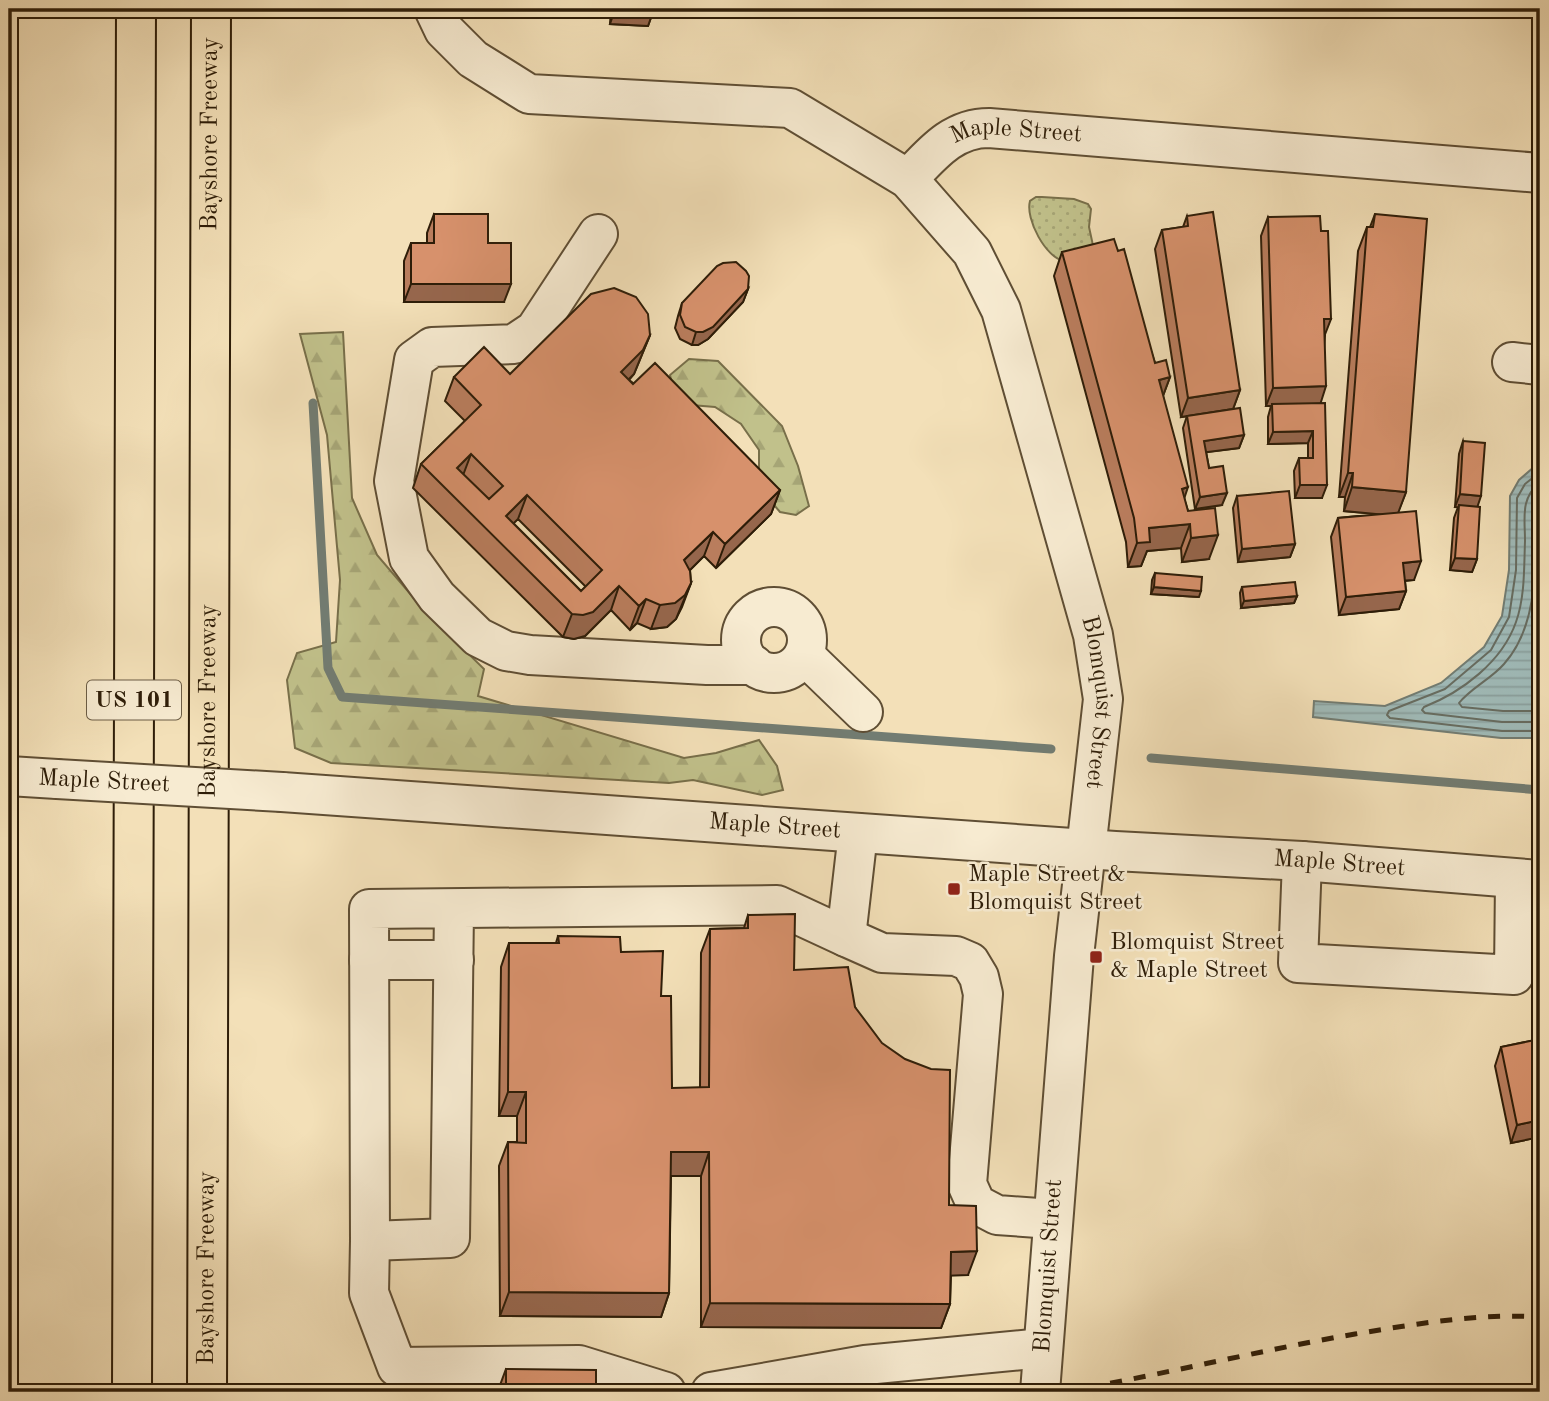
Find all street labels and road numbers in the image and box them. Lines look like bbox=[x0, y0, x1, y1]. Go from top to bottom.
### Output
street label: Bayshore Freeway bbox=[198, 37, 223, 231]
street label: Maple Street bbox=[947, 116, 1083, 149]
street label: Bayshore Freeway bbox=[197, 604, 221, 798]
street label: Blomquist Street bbox=[1076, 613, 1115, 790]
road number: US 101 bbox=[87, 680, 181, 720]
street label: Maple Street bbox=[37, 767, 171, 797]
street label: Maple Street bbox=[708, 810, 842, 844]
street label: Maple Street bbox=[1273, 847, 1406, 881]
street label: Bayshore Freeway bbox=[195, 1171, 220, 1365]
street label: Blomquist Street bbox=[1031, 1178, 1067, 1354]

